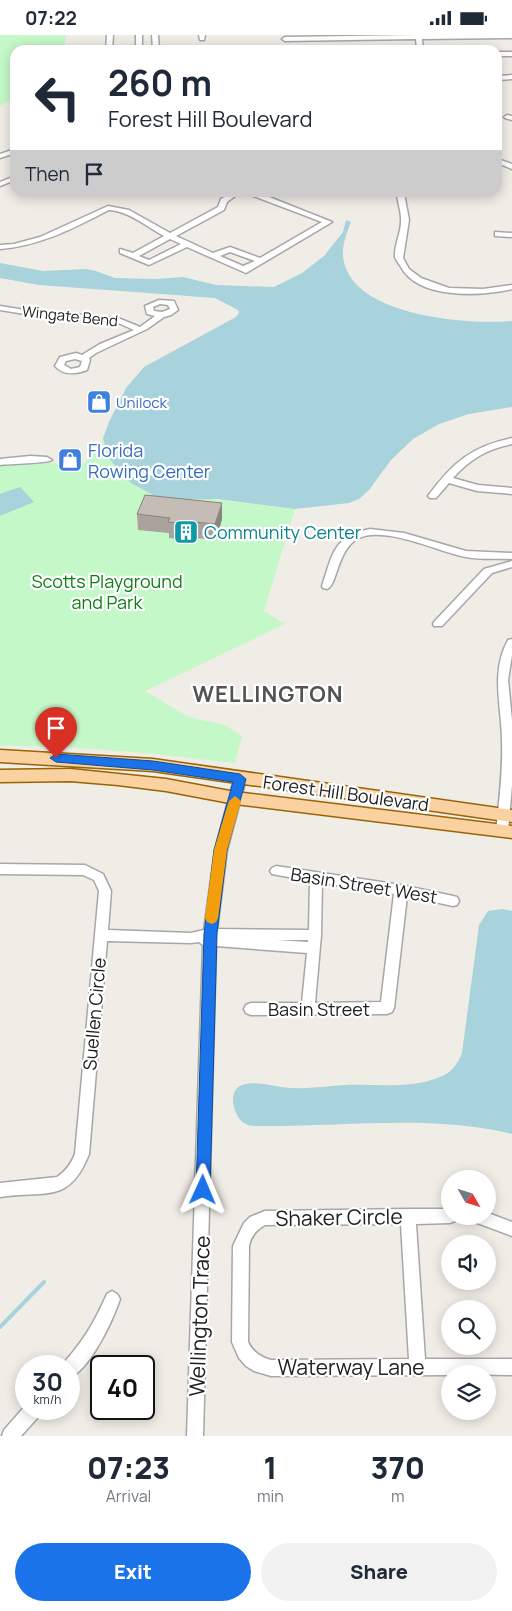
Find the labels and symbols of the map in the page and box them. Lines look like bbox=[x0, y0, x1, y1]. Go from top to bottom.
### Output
street label: Wingate Bend bbox=[21, 301, 119, 331]
shop icon: Unilock bbox=[86, 389, 112, 415]
place label: Unilock bbox=[116, 392, 168, 413]
place label: Florida Rowing Center bbox=[88, 438, 211, 483]
shop icon: Florida Rowing Center bbox=[57, 447, 83, 473]
building icon: Community Center bbox=[173, 519, 199, 545]
place label: Community Center bbox=[204, 520, 362, 544]
park label: Scotts Playground and Park bbox=[31, 569, 183, 614]
district label: WELLINGTON bbox=[192, 679, 344, 709]
pin bbox=[35, 707, 77, 758]
street label: Forest Hill Boulevard bbox=[261, 769, 431, 817]
street label: Basin Street West bbox=[289, 862, 439, 908]
street label: Suellen Circle bbox=[77, 957, 111, 1071]
street label: Basin Street bbox=[268, 997, 370, 1021]
position arrow bbox=[176, 1163, 228, 1215]
north arrow bbox=[441, 1170, 496, 1225]
street label: Shaker Circle bbox=[275, 1202, 403, 1232]
street label: Wellington Trace bbox=[182, 1235, 216, 1397]
street label: Waterway Lane bbox=[277, 1353, 425, 1381]
speed limit sign: 40 bbox=[90, 1355, 155, 1420]

